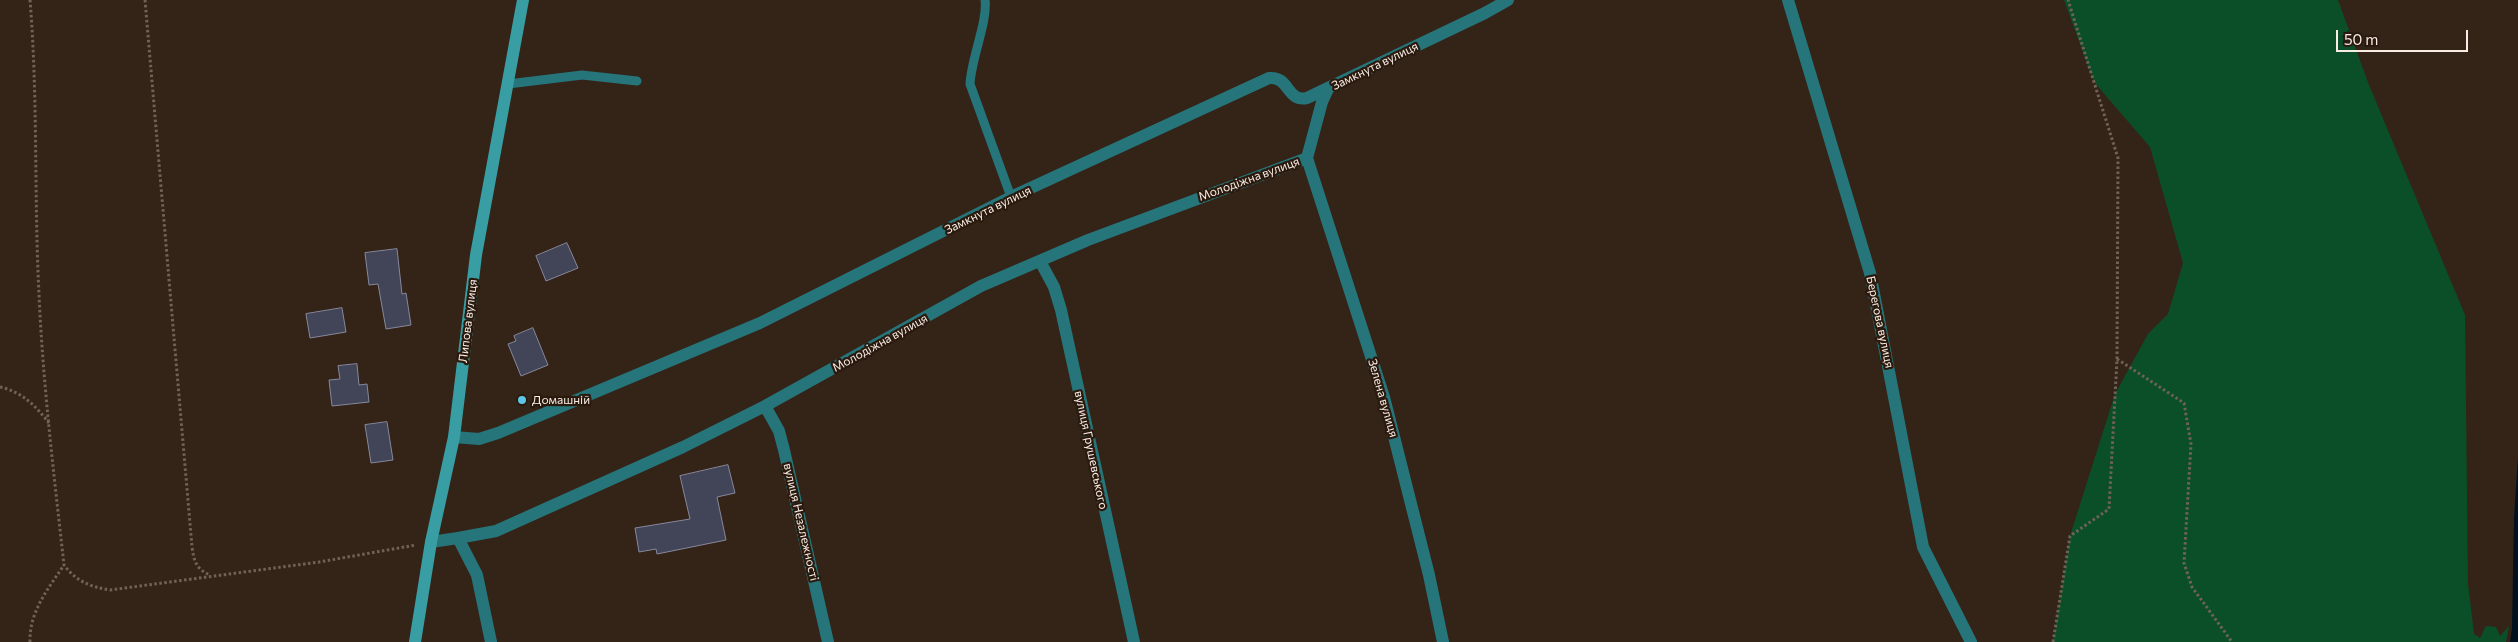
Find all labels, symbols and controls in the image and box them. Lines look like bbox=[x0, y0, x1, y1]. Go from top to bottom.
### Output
scale bar bbox=[2338, 20, 2470, 52]
text: 50 m bbox=[2344, 30, 2378, 48]
street label: Замкнута вулиця bbox=[1329, 39, 1421, 93]
street label: Молодіжна вулиця bbox=[1196, 154, 1302, 204]
street label: Замкнута вулиця bbox=[942, 183, 1034, 237]
street label: Берегова вулиця bbox=[1863, 275, 1897, 369]
street label: Липова вулиця bbox=[456, 278, 480, 364]
street label: Молодіжна вулиця bbox=[830, 311, 930, 375]
street label: Зелена вулиця bbox=[1365, 357, 1401, 439]
street label: вулиця Грушевського bbox=[1071, 389, 1111, 511]
place label: Домашній bbox=[532, 393, 590, 407]
marker: Домашній bbox=[516, 394, 528, 406]
street label: вулиця Незалежності bbox=[780, 462, 822, 582]

